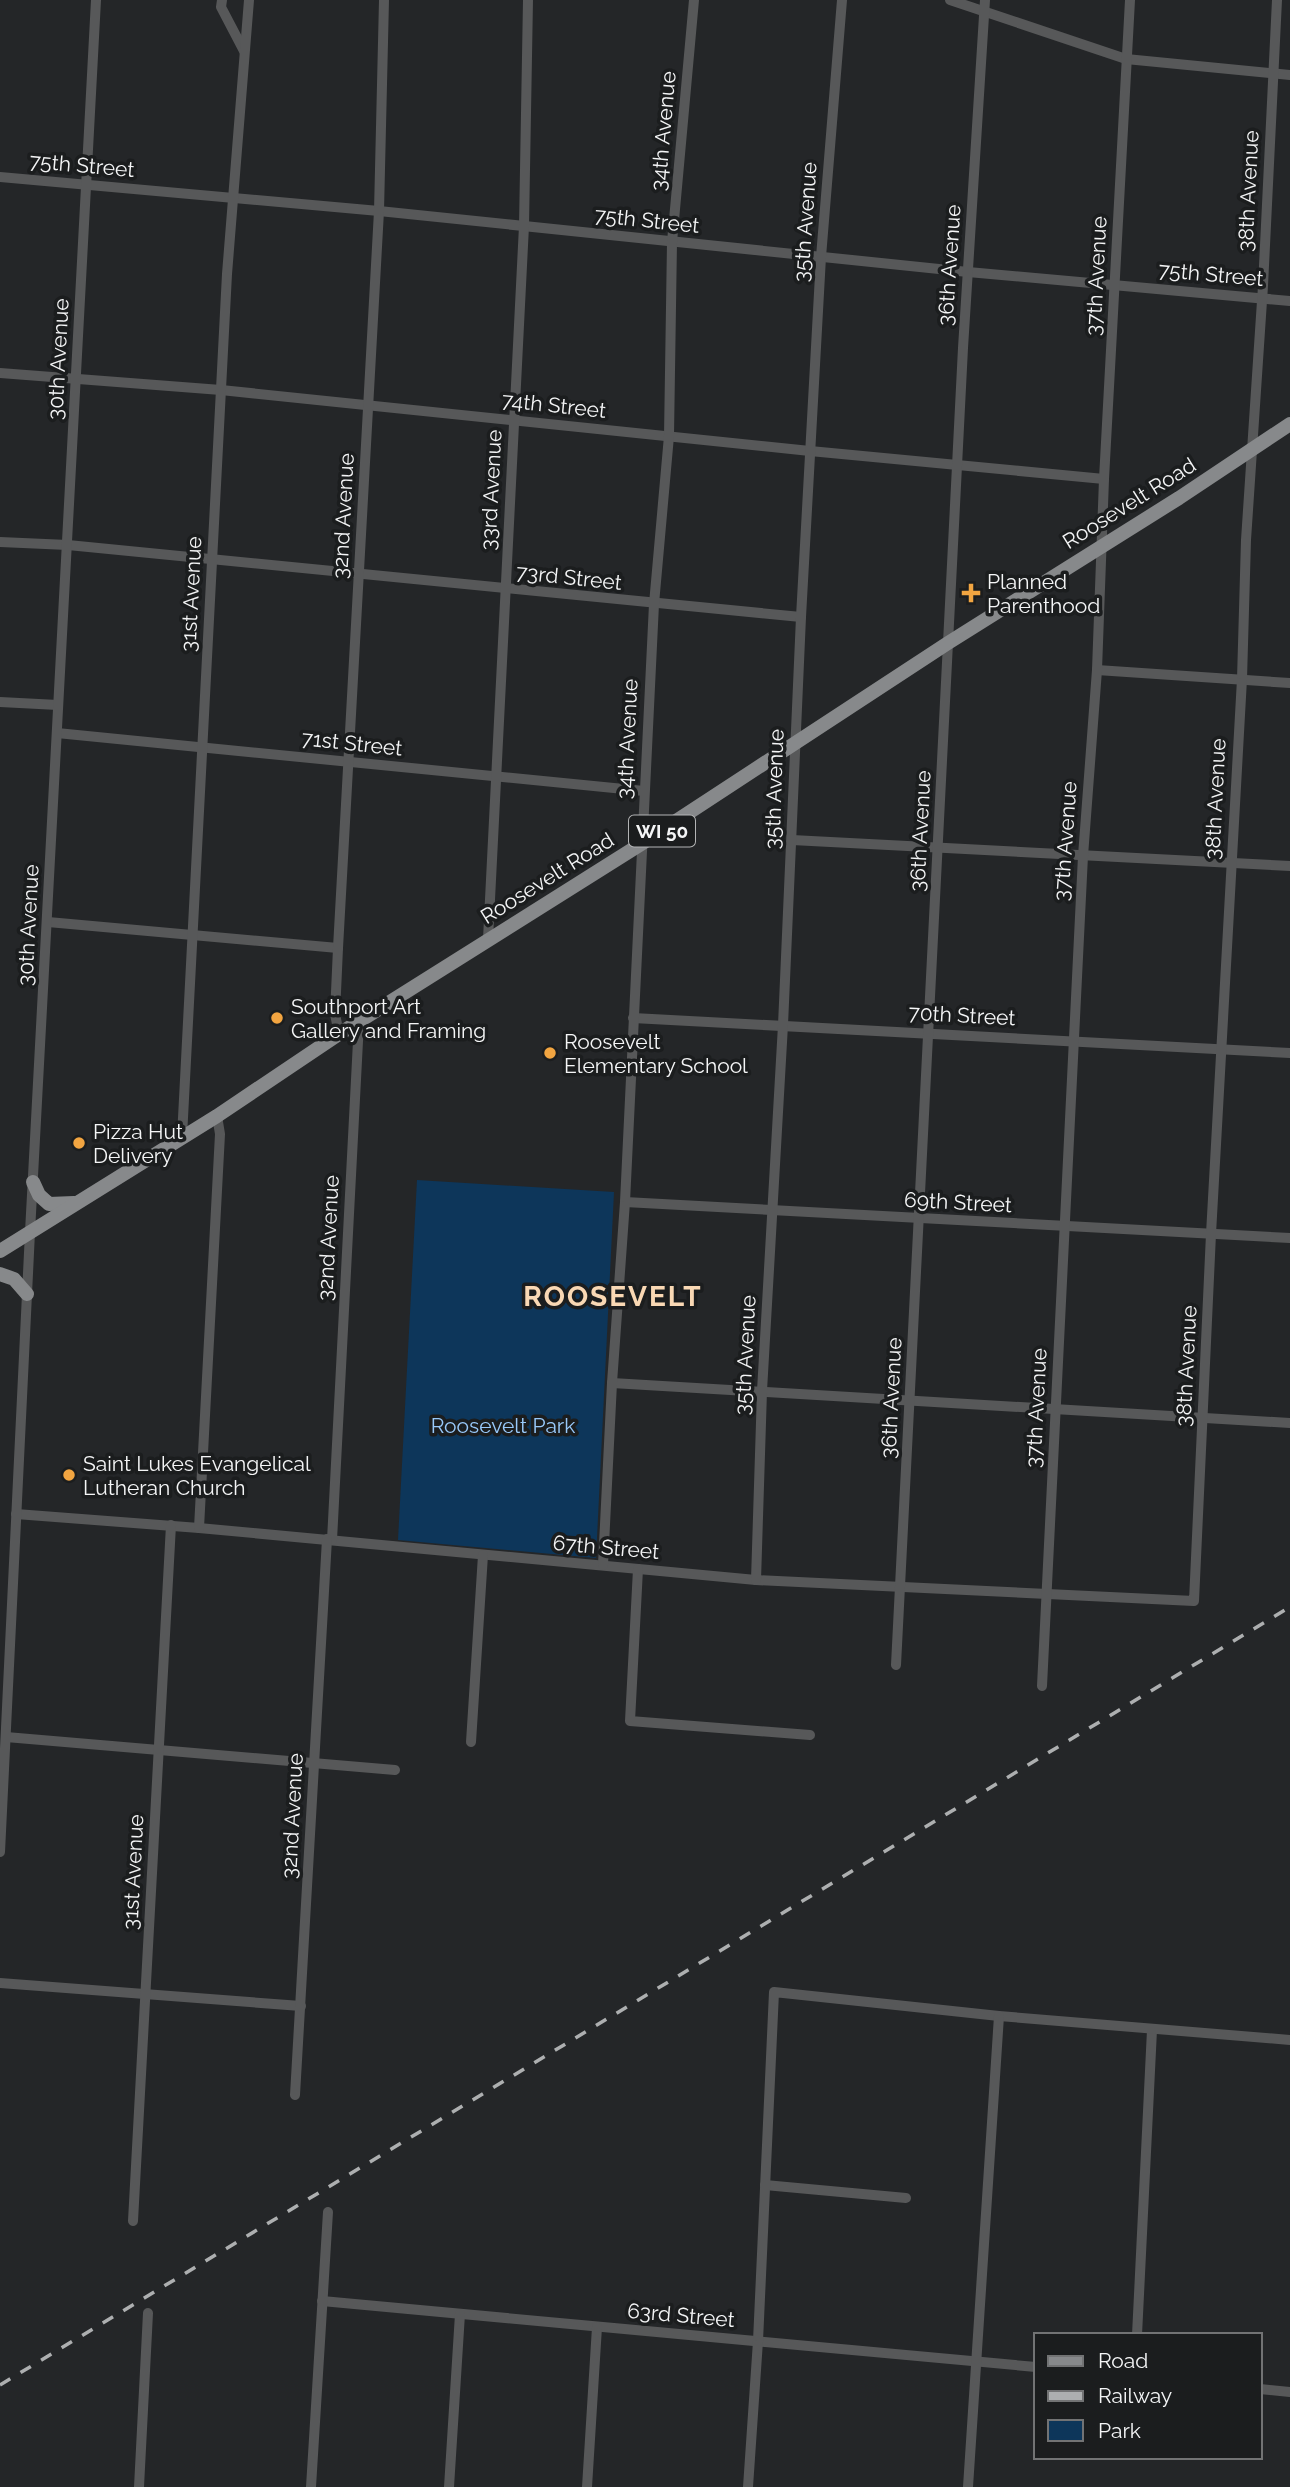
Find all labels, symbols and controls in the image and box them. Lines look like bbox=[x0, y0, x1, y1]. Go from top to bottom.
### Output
street label: 34th Avenue bbox=[645, 70, 681, 192]
street label: 38th Avenue bbox=[1232, 130, 1264, 252]
street label: 75th Street bbox=[29, 148, 135, 182]
street label: 35th Avenue bbox=[788, 161, 822, 283]
street label: 75th Street bbox=[593, 202, 701, 238]
street label: 36th Avenue bbox=[932, 203, 966, 327]
street label: 37th Avenue bbox=[1080, 215, 1112, 337]
street label: 75th Street bbox=[1158, 257, 1264, 291]
street label: 30th Avenue bbox=[42, 298, 74, 420]
street label: 74th Street bbox=[501, 387, 607, 423]
street label: 33rd Avenue bbox=[475, 429, 507, 551]
street label: Roosevelt Road bbox=[1058, 452, 1200, 554]
street label: 32nd Avenue bbox=[327, 453, 359, 579]
street label: 31st Avenue bbox=[175, 536, 207, 652]
street label: 73rd Street bbox=[515, 559, 623, 595]
place label: Planned Parenthood bbox=[987, 569, 1100, 618]
marker: Planned Parenthood bbox=[961, 583, 981, 603]
street label: 34th Avenue bbox=[611, 678, 643, 800]
street label: 71st Street bbox=[300, 725, 404, 761]
street label: 35th Avenue bbox=[759, 728, 789, 850]
street label: 38th Avenue bbox=[1199, 738, 1231, 860]
street label: 36th Avenue bbox=[904, 770, 936, 892]
street label: 37th Avenue bbox=[1048, 780, 1082, 902]
road number: WI 50 bbox=[629, 816, 695, 846]
street label: Roosevelt Road bbox=[476, 827, 618, 929]
street label: 30th Avenue bbox=[12, 864, 44, 986]
place label: Southport Art Gallery and Framing bbox=[291, 994, 486, 1043]
street label: 70th Street bbox=[908, 1000, 1016, 1030]
marker: Southport Art Gallery and Framing bbox=[269, 1010, 285, 1026]
place label: Roosevelt Elementary School bbox=[564, 1029, 748, 1078]
marker: Roosevelt Elementary School bbox=[542, 1045, 558, 1061]
place label: Pizza Hut Delivery bbox=[93, 1119, 183, 1168]
marker: Pizza Hut Delivery bbox=[71, 1135, 87, 1151]
street label: 32nd Avenue bbox=[312, 1175, 344, 1301]
street label: 69th Street bbox=[904, 1187, 1012, 1217]
district label: ROOSEVELT bbox=[523, 1280, 703, 1313]
street label: 35th Avenue bbox=[729, 1294, 761, 1416]
street label: 38th Avenue bbox=[1170, 1305, 1202, 1427]
street label: 36th Avenue bbox=[875, 1337, 907, 1459]
street label: 37th Avenue bbox=[1020, 1347, 1052, 1469]
park label: Roosevelt Park bbox=[431, 1413, 575, 1438]
place label: Saint Lukes Evangelical Lutheran Church bbox=[83, 1451, 311, 1500]
marker: Saint Lukes Evangelical Lutheran Church bbox=[61, 1467, 77, 1483]
street label: 67th Street bbox=[552, 1530, 660, 1564]
street label: 32nd Avenue bbox=[276, 1753, 308, 1879]
street label: 31st Avenue bbox=[117, 1814, 149, 1930]
street label: 63rd Street bbox=[626, 2298, 736, 2332]
legend bbox=[1034, 2333, 1262, 2459]
text: Road bbox=[1098, 2348, 1148, 2373]
text: Railway bbox=[1098, 2383, 1172, 2408]
text: Park bbox=[1098, 2418, 1141, 2443]

